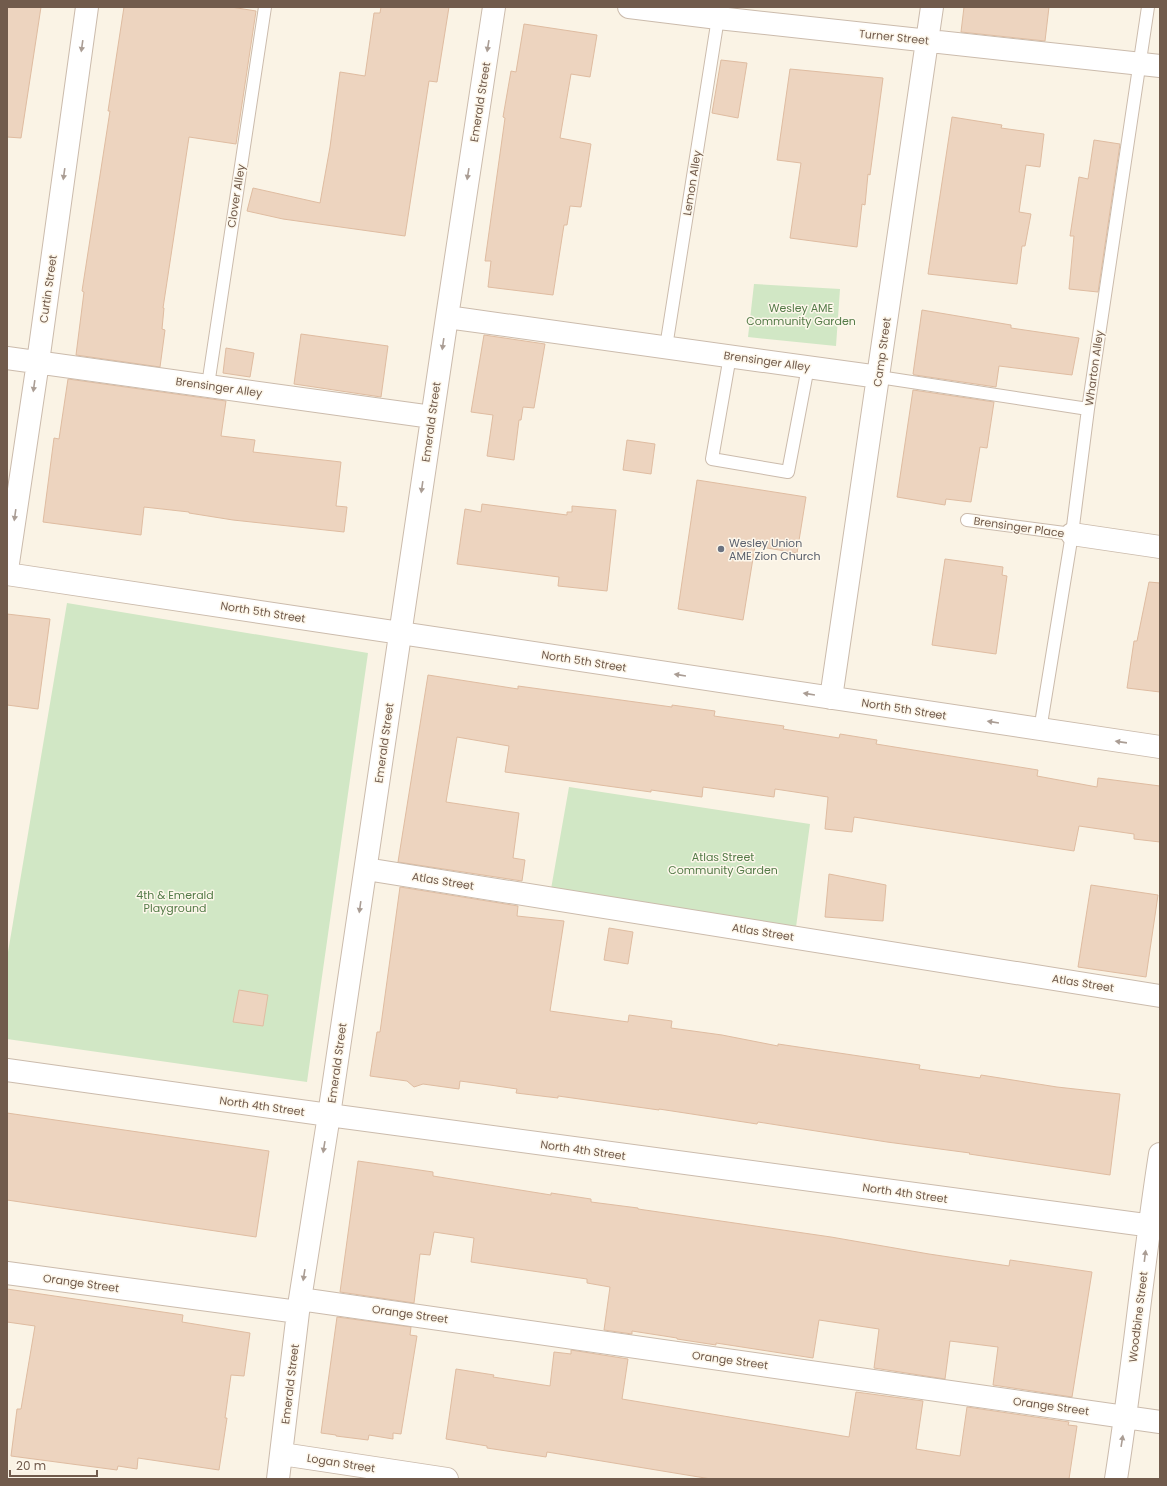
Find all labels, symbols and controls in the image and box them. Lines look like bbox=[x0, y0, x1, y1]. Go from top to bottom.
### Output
street label: Turner Street bbox=[858, 25, 930, 49]
one-way arrow bbox=[485, 39, 491, 52]
one-way arrow bbox=[79, 40, 85, 52]
street label: Emerald Street bbox=[466, 61, 494, 143]
street label: Lemon Alley bbox=[679, 148, 705, 217]
street label: Clover Alley bbox=[223, 162, 249, 229]
one-way arrow bbox=[61, 168, 67, 180]
one-way arrow bbox=[465, 168, 471, 180]
street label: Curtin Street bbox=[35, 254, 61, 324]
park label: Wesley AME Community Garden bbox=[746, 300, 856, 329]
street label: Camp Street bbox=[869, 316, 895, 388]
street label: Wharton Alley bbox=[1081, 328, 1107, 407]
one-way arrow bbox=[440, 338, 446, 350]
street label: Brensinger Alley bbox=[723, 347, 812, 375]
street label: Brensinger Alley bbox=[175, 373, 264, 401]
one-way arrow bbox=[31, 380, 37, 392]
street label: Emerald Street bbox=[417, 381, 445, 463]
one-way arrow bbox=[419, 480, 425, 493]
one-way arrow bbox=[12, 509, 18, 521]
street label: Brensinger Place bbox=[973, 513, 1066, 541]
place label: Wesley Union AME Zion Church bbox=[729, 535, 821, 564]
marker: Wesley Union AME Zion Church bbox=[716, 544, 726, 554]
street label: North 5th Street bbox=[219, 597, 307, 627]
street label: North 5th Street bbox=[540, 646, 628, 676]
one-way arrow bbox=[674, 672, 686, 678]
one-way arrow bbox=[803, 691, 815, 697]
street label: North 5th Street bbox=[860, 694, 948, 724]
street label: Emerald Street bbox=[370, 702, 398, 784]
one-way arrow bbox=[987, 719, 999, 725]
one-way arrow bbox=[1115, 739, 1128, 745]
park label: Atlas Street Community Garden bbox=[668, 849, 778, 878]
street label: Atlas Street bbox=[411, 868, 475, 894]
park label: 4th & Emerald Playground bbox=[136, 887, 214, 916]
one-way arrow bbox=[357, 901, 363, 913]
street label: Atlas Street bbox=[731, 919, 795, 945]
street label: Atlas Street bbox=[1051, 970, 1115, 996]
street label: Emerald Street bbox=[323, 1022, 351, 1104]
street label: North 4th Street bbox=[218, 1092, 306, 1120]
street label: North 4th Street bbox=[539, 1136, 627, 1164]
one-way arrow bbox=[321, 1141, 327, 1153]
street label: North 4th Street bbox=[861, 1179, 949, 1207]
one-way arrow bbox=[1142, 1250, 1148, 1262]
one-way arrow bbox=[301, 1269, 307, 1281]
street label: Orange Street bbox=[42, 1270, 120, 1296]
street label: Woodbine Street bbox=[1124, 1271, 1152, 1363]
street label: Orange Street bbox=[371, 1301, 449, 1327]
street label: Emerald Street bbox=[277, 1343, 303, 1425]
street label: Orange Street bbox=[691, 1347, 769, 1373]
street label: Orange Street bbox=[1012, 1393, 1090, 1419]
one-way arrow bbox=[1119, 1434, 1125, 1447]
street label: Logan Street bbox=[306, 1450, 376, 1476]
scale bar bbox=[10, 1452, 97, 1478]
text: 20 m bbox=[16, 1457, 46, 1474]

